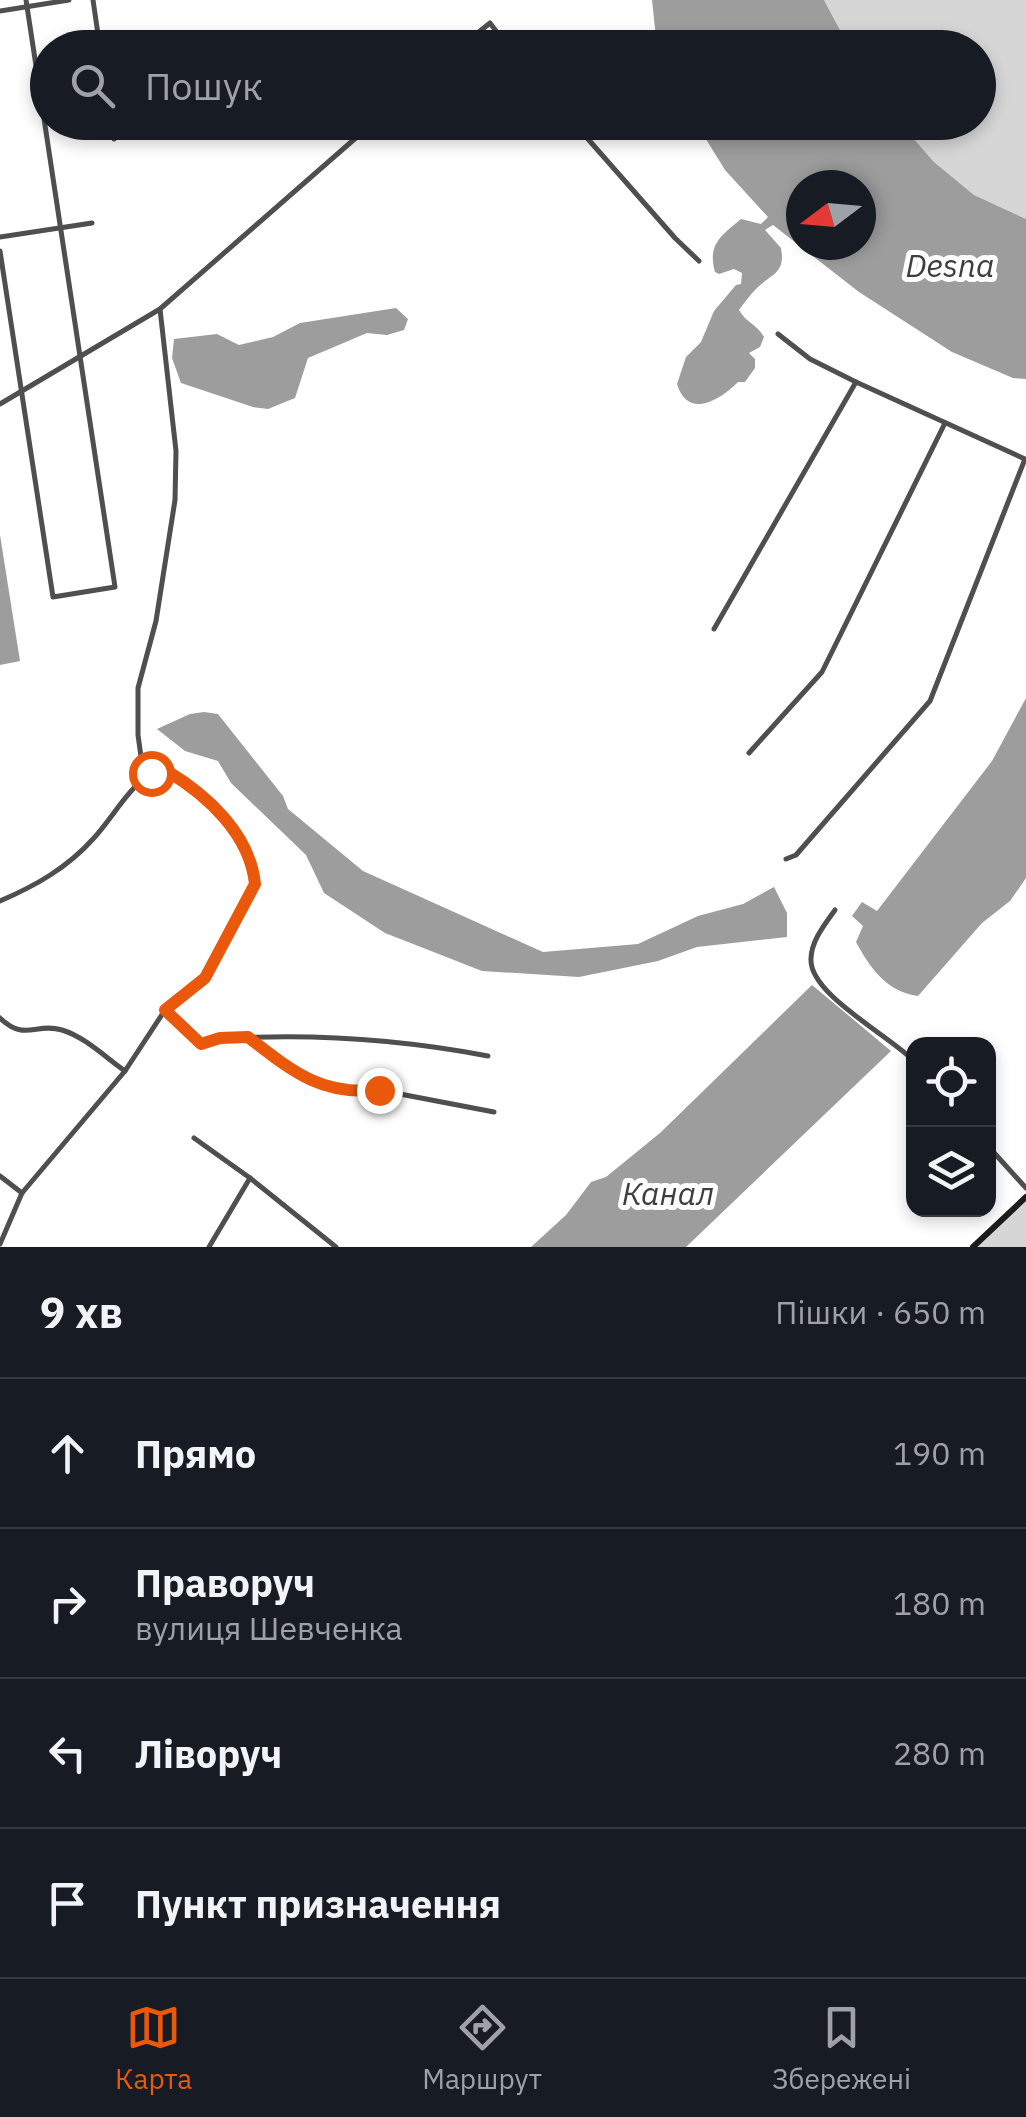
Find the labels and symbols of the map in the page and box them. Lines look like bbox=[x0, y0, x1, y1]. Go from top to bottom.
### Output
north arrow bbox=[786, 170, 876, 260]
water label: Desna bbox=[905, 244, 995, 286]
route start bbox=[129, 751, 175, 797]
route end bbox=[357, 1068, 403, 1114]
water label: Канал bbox=[622, 1172, 714, 1214]

